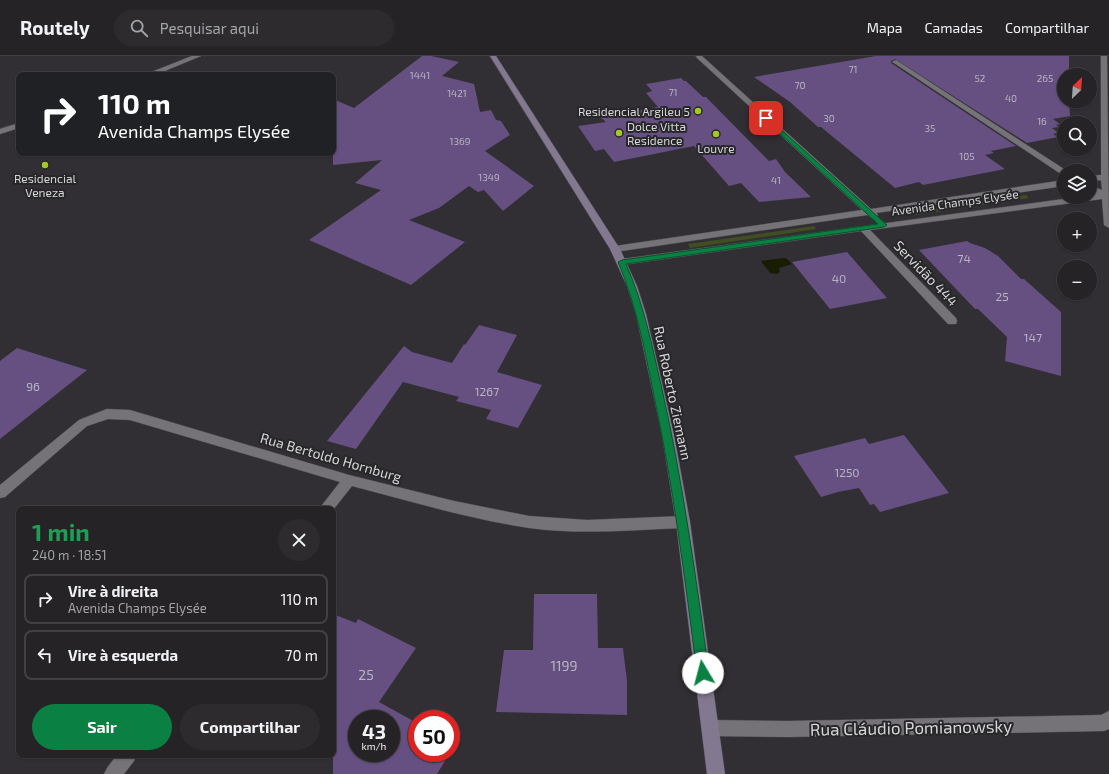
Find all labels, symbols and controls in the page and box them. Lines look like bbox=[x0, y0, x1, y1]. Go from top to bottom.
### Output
search box bbox=[114, 10, 394, 46]
text: Routely bbox=[20, 16, 90, 39]
icon: search bbox=[128, 17, 150, 39]
text: Pesquisar aqui bbox=[160, 19, 259, 37]
text: Mapa bbox=[867, 19, 903, 36]
text: Camadas bbox=[925, 19, 983, 36]
text: Compartilhar bbox=[1005, 19, 1089, 36]
house number: 71 bbox=[848, 63, 858, 75]
north arrow bbox=[1057, 68, 1097, 108]
map controls bbox=[1057, 68, 1097, 300]
house number: 1441 bbox=[410, 69, 430, 81]
house number: 52 bbox=[975, 72, 986, 84]
house number: 265 bbox=[1037, 72, 1053, 84]
house number: 70 bbox=[794, 79, 806, 91]
text: 110 m bbox=[98, 86, 171, 120]
house number: 71 bbox=[668, 86, 678, 98]
house number: 1421 bbox=[447, 87, 467, 99]
icon: right bbox=[32, 88, 84, 140]
house number: 40 bbox=[1005, 92, 1017, 104]
pin bbox=[749, 101, 783, 135]
place label: Residencial Argileu 5 bbox=[578, 104, 690, 118]
marker: Residencial Argileu 5 bbox=[693, 106, 703, 116]
icon: arrive bbox=[755, 107, 777, 129]
house number: 30 bbox=[823, 112, 835, 124]
house number: 16 bbox=[1037, 115, 1047, 127]
button: search bbox=[1057, 116, 1097, 156]
place label: Dolce Vitta Residence bbox=[627, 119, 686, 147]
text: Avenida Champs Elysée bbox=[98, 120, 290, 142]
house number: 35 bbox=[925, 122, 935, 134]
marker: Dolce Vitta Residence bbox=[614, 128, 624, 138]
marker: Louvre bbox=[711, 129, 721, 139]
house number: 1369 bbox=[450, 135, 471, 147]
place label: Louvre bbox=[697, 141, 735, 155]
house number: 105 bbox=[959, 150, 975, 162]
marker: Residencial Veneza bbox=[40, 160, 50, 170]
button: layers bbox=[1057, 164, 1097, 204]
place label: Residencial Veneza bbox=[14, 171, 77, 199]
house number: 1349 bbox=[478, 171, 500, 183]
house number: 41 bbox=[771, 174, 781, 186]
street label: Avenida Champs Elysée bbox=[891, 186, 1019, 218]
button: + bbox=[1057, 212, 1097, 252]
street label: Servidão 444 bbox=[891, 237, 961, 309]
house number: 74 bbox=[957, 251, 971, 265]
button: − bbox=[1057, 260, 1097, 300]
house number: 40 bbox=[832, 271, 846, 285]
house number: 25 bbox=[995, 289, 1009, 303]
street label: Rua Roberto Ziemann bbox=[650, 324, 696, 462]
house number: 147 bbox=[1024, 330, 1042, 344]
house number: 96 bbox=[26, 379, 40, 393]
house number: 1267 bbox=[475, 384, 499, 398]
street label: Rua Bertoldo Hornburg bbox=[258, 429, 404, 485]
house number: 1250 bbox=[834, 465, 860, 479]
text: 1 min bbox=[32, 517, 90, 546]
button: close bbox=[278, 519, 320, 561]
text: 240 m · 18:51 bbox=[32, 547, 107, 563]
text: Vire à direita bbox=[68, 582, 158, 600]
icon: right bbox=[34, 588, 56, 610]
text: 110 m bbox=[281, 590, 318, 608]
text: Avenida Champs Elysée bbox=[68, 600, 207, 616]
icon: left bbox=[34, 644, 56, 666]
text: Vire à esquerda bbox=[68, 646, 178, 664]
text: 70 m bbox=[285, 646, 318, 664]
position arrow bbox=[682, 652, 724, 694]
house number: 1199 bbox=[550, 657, 578, 674]
house number: 25 bbox=[358, 666, 374, 683]
button: Sair bbox=[32, 704, 172, 750]
button: Compartilhar bbox=[180, 704, 320, 750]
speed limit sign: 50 bbox=[408, 710, 460, 762]
street label: Rua Cláudio Pomianowsky bbox=[810, 715, 1012, 740]
text: 43 bbox=[362, 719, 386, 743]
text: km/h bbox=[362, 740, 386, 752]

